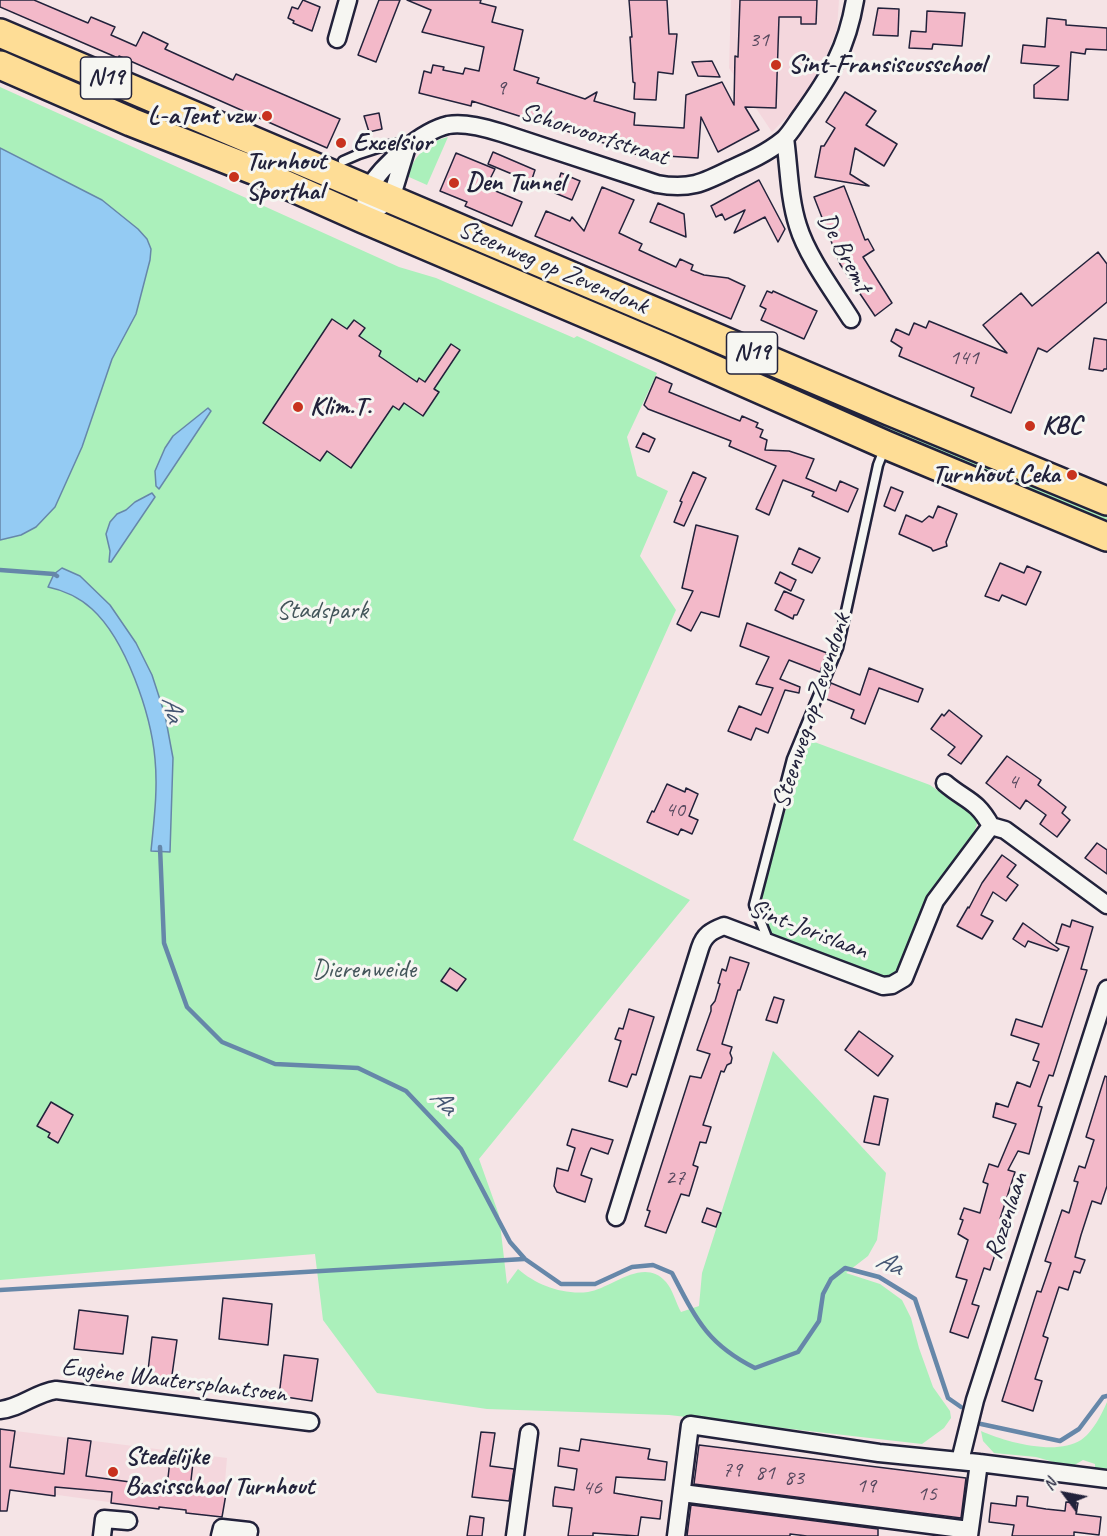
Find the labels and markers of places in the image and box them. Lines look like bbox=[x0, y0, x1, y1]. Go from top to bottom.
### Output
place label: Sint-Fransiscusschool bbox=[788, 49, 985, 81]
marker: Sint-Fransiscusschool bbox=[769, 58, 783, 72]
place label: L-aTent vzw bbox=[148, 100, 255, 132]
marker: L-aTent vzw bbox=[260, 109, 274, 123]
place label: Excelsior bbox=[353, 127, 432, 159]
marker: Excelsior bbox=[334, 136, 348, 150]
place label: Turnhout Sporthal bbox=[246, 146, 326, 207]
place label: Den Tunnel bbox=[466, 167, 565, 199]
marker: Turnhout Sporthal bbox=[227, 170, 241, 184]
marker: Den Tunnel bbox=[447, 176, 461, 190]
place label: Klim.T. bbox=[310, 391, 371, 423]
marker: Klim.T. bbox=[291, 400, 305, 414]
place label: KBC bbox=[1042, 410, 1082, 442]
marker: KBC bbox=[1023, 419, 1037, 433]
place label: Turnhout Ceka bbox=[932, 459, 1060, 491]
marker: Turnhout Ceka bbox=[1065, 468, 1079, 482]
place label: Stedelijke Basisschool Turnhout bbox=[125, 1441, 314, 1502]
marker: Stedelijke Basisschool Turnhout bbox=[106, 1465, 120, 1479]

